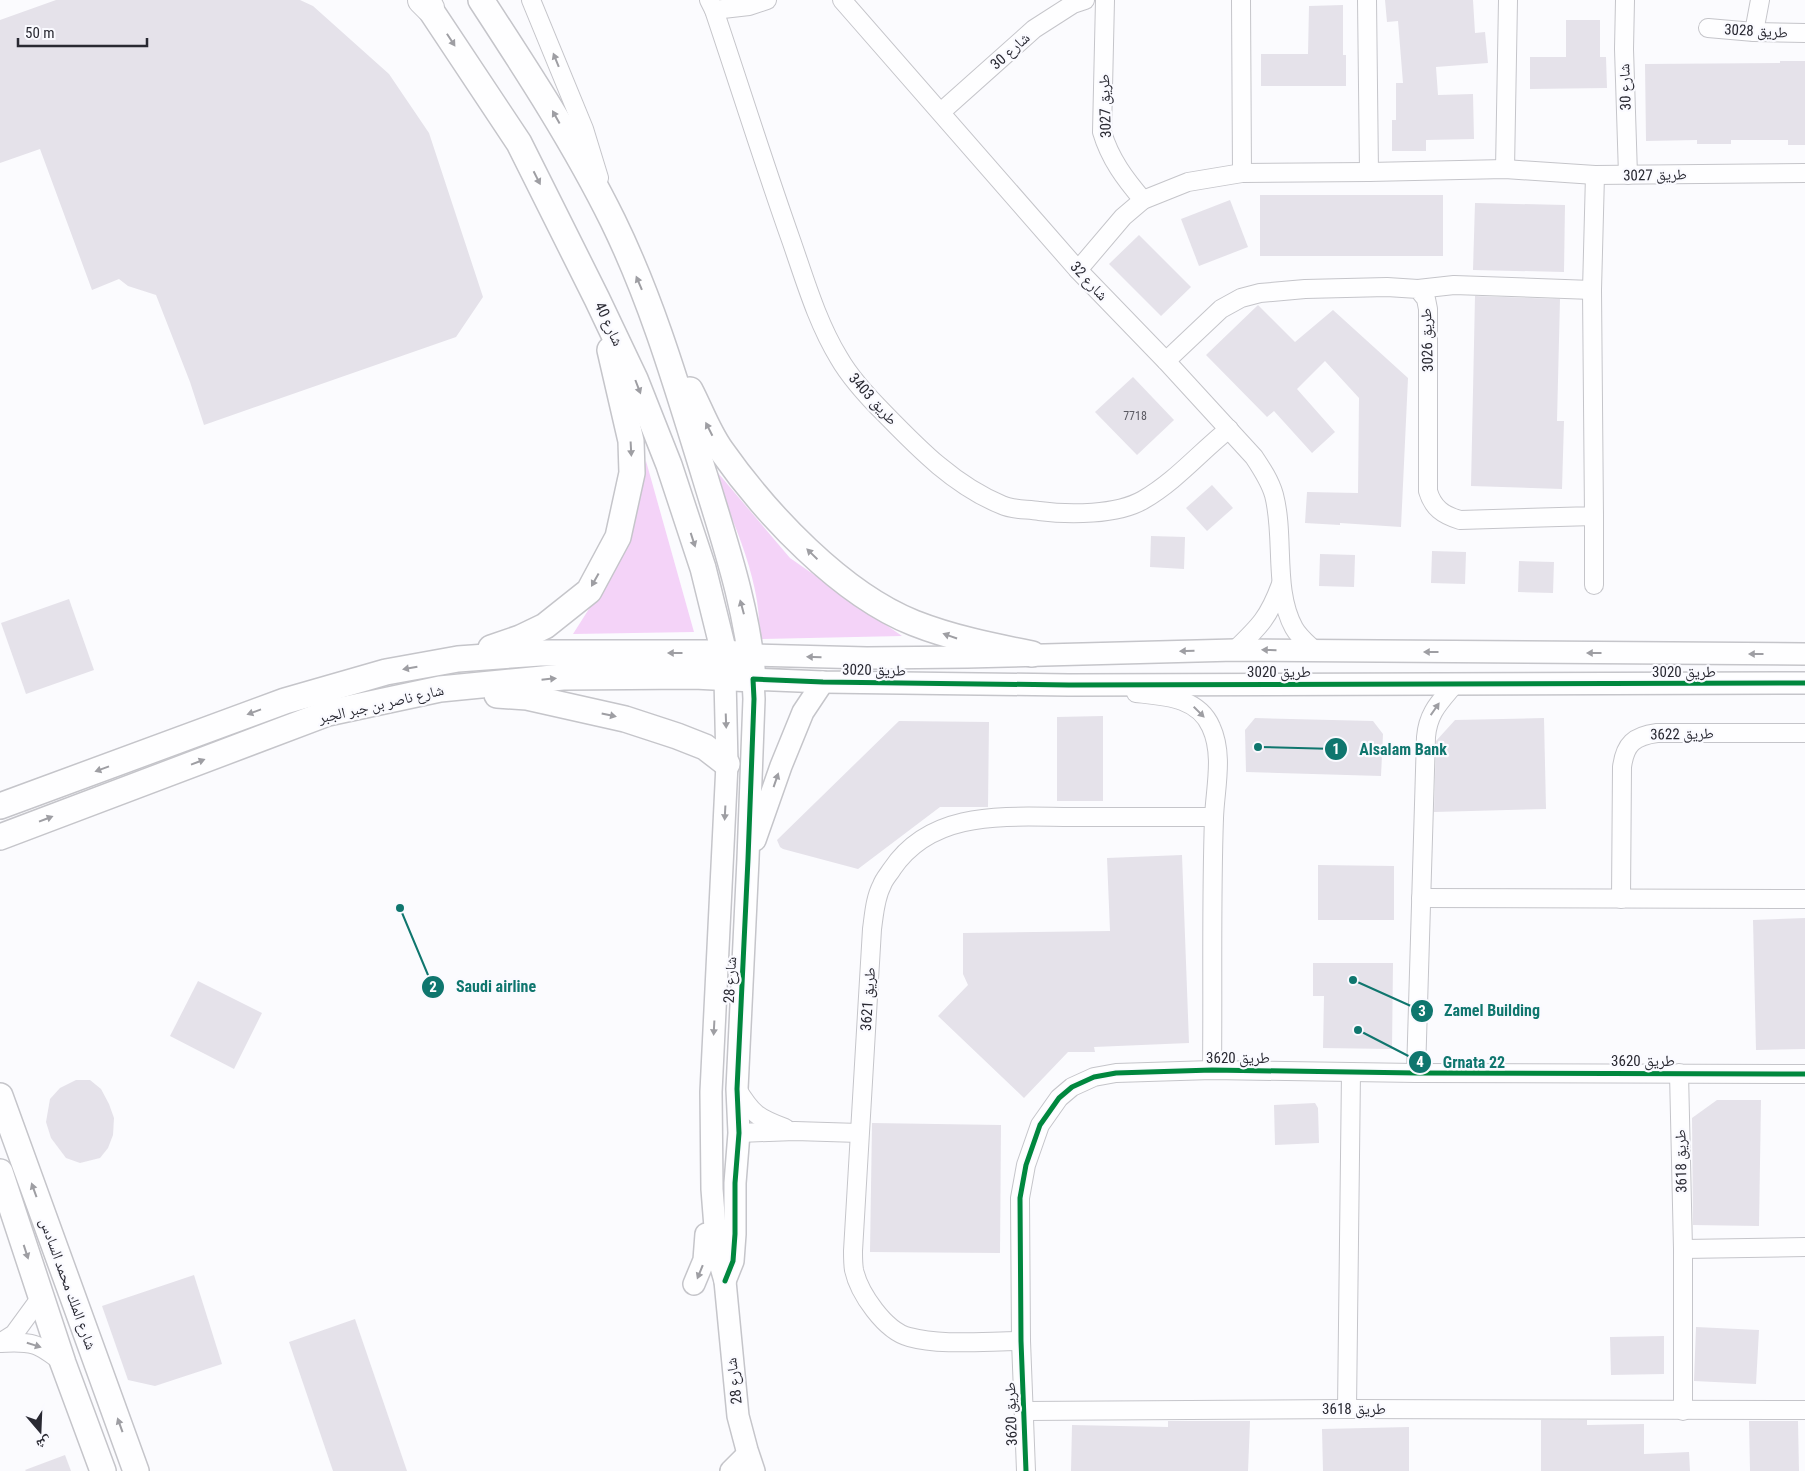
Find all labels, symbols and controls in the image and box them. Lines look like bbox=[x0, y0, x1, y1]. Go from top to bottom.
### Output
scale bar bbox=[18, 15, 146, 47]
street label: طريق 3028 bbox=[1724, 20, 1788, 43]
text: 50 m bbox=[25, 24, 55, 42]
street label: شارع 30 bbox=[987, 29, 1034, 74]
one-way arrow bbox=[446, 34, 456, 47]
one-way arrow bbox=[551, 53, 559, 67]
street label: شارع 30 bbox=[1615, 63, 1636, 111]
street label: طريق 3027 bbox=[1095, 74, 1116, 138]
one-way arrow bbox=[552, 110, 560, 124]
street label: طريق 3027 bbox=[1623, 165, 1687, 186]
one-way arrow bbox=[532, 171, 541, 186]
street label: شارع 32 bbox=[1066, 258, 1112, 305]
one-way arrow bbox=[635, 276, 643, 290]
street label: شارع 40 bbox=[590, 299, 627, 350]
street label: طريق 3026 bbox=[1417, 308, 1438, 372]
street label: طريق 3403 bbox=[844, 369, 901, 429]
one-way arrow bbox=[635, 380, 643, 395]
house number: 7718 bbox=[1123, 409, 1147, 423]
one-way arrow bbox=[705, 421, 713, 436]
one-way arrow bbox=[628, 441, 636, 457]
one-way arrow bbox=[690, 533, 698, 548]
one-way arrow bbox=[806, 548, 818, 560]
one-way arrow bbox=[590, 574, 599, 587]
one-way arrow bbox=[738, 600, 746, 615]
one-way arrow bbox=[943, 631, 958, 639]
one-way arrow bbox=[1261, 646, 1277, 654]
one-way arrow bbox=[1178, 647, 1194, 655]
one-way arrow bbox=[1423, 648, 1439, 656]
one-way arrow bbox=[667, 649, 683, 657]
one-way arrow bbox=[1586, 649, 1602, 657]
one-way arrow bbox=[1748, 650, 1764, 658]
one-way arrow bbox=[806, 653, 822, 661]
street label: طريق 3020 bbox=[842, 660, 906, 681]
street label: طريق 3020 bbox=[1247, 663, 1311, 682]
street label: طريق 3020 bbox=[1652, 663, 1716, 682]
one-way arrow bbox=[402, 664, 418, 672]
one-way arrow bbox=[541, 674, 557, 682]
street label: شارع ناصر بن جبر الجبر bbox=[316, 681, 446, 728]
one-way arrow bbox=[1430, 702, 1440, 716]
one-way arrow bbox=[1193, 706, 1205, 718]
one-way arrow bbox=[246, 708, 261, 716]
one-way arrow bbox=[601, 711, 616, 719]
one-way arrow bbox=[722, 714, 730, 730]
street label: طريق 3622 bbox=[1650, 724, 1714, 745]
callout: Alsalam Bank bbox=[1324, 734, 1457, 765]
text: 1 bbox=[1332, 740, 1340, 758]
text: Alsalam Bank bbox=[1359, 740, 1447, 759]
one-way arrow bbox=[191, 758, 206, 766]
one-way arrow bbox=[94, 765, 109, 773]
one-way arrow bbox=[772, 772, 780, 787]
one-way arrow bbox=[720, 805, 728, 821]
one-way arrow bbox=[38, 815, 53, 823]
street label: شارع 28 bbox=[720, 956, 741, 1004]
street label: طريق 3621 bbox=[857, 966, 880, 1032]
callout: Saudi airline bbox=[421, 971, 546, 1002]
text: Saudi airline bbox=[456, 977, 536, 996]
text: 2 bbox=[429, 978, 437, 996]
callout: Zamel Building bbox=[1409, 995, 1550, 1026]
text: Zamel Building bbox=[1444, 1001, 1540, 1020]
text: 3 bbox=[1418, 1002, 1426, 1020]
one-way arrow bbox=[710, 1020, 718, 1036]
callout: Grnata 22 bbox=[1407, 1046, 1515, 1077]
street label: طريق 3620 bbox=[1206, 1049, 1270, 1068]
street label: طريق 3620 bbox=[1611, 1052, 1675, 1071]
text: 4 bbox=[1416, 1053, 1424, 1071]
text: Grnata 22 bbox=[1443, 1053, 1505, 1072]
street label: طريق 3618 bbox=[1671, 1129, 1692, 1193]
one-way arrow bbox=[30, 1182, 38, 1197]
street label: شارع الملك محمد السادس bbox=[35, 1216, 100, 1353]
one-way arrow bbox=[23, 1244, 30, 1259]
one-way arrow bbox=[695, 1264, 703, 1279]
one-way arrow bbox=[27, 1341, 42, 1349]
street label: شارع 28 bbox=[722, 1356, 747, 1405]
street label: طريق 3620 bbox=[1001, 1382, 1022, 1446]
street label: طريق 3618 bbox=[1322, 1400, 1386, 1419]
north arrow bbox=[15, 1406, 65, 1456]
one-way arrow bbox=[116, 1417, 124, 1432]
text: ش bbox=[34, 1432, 54, 1453]

